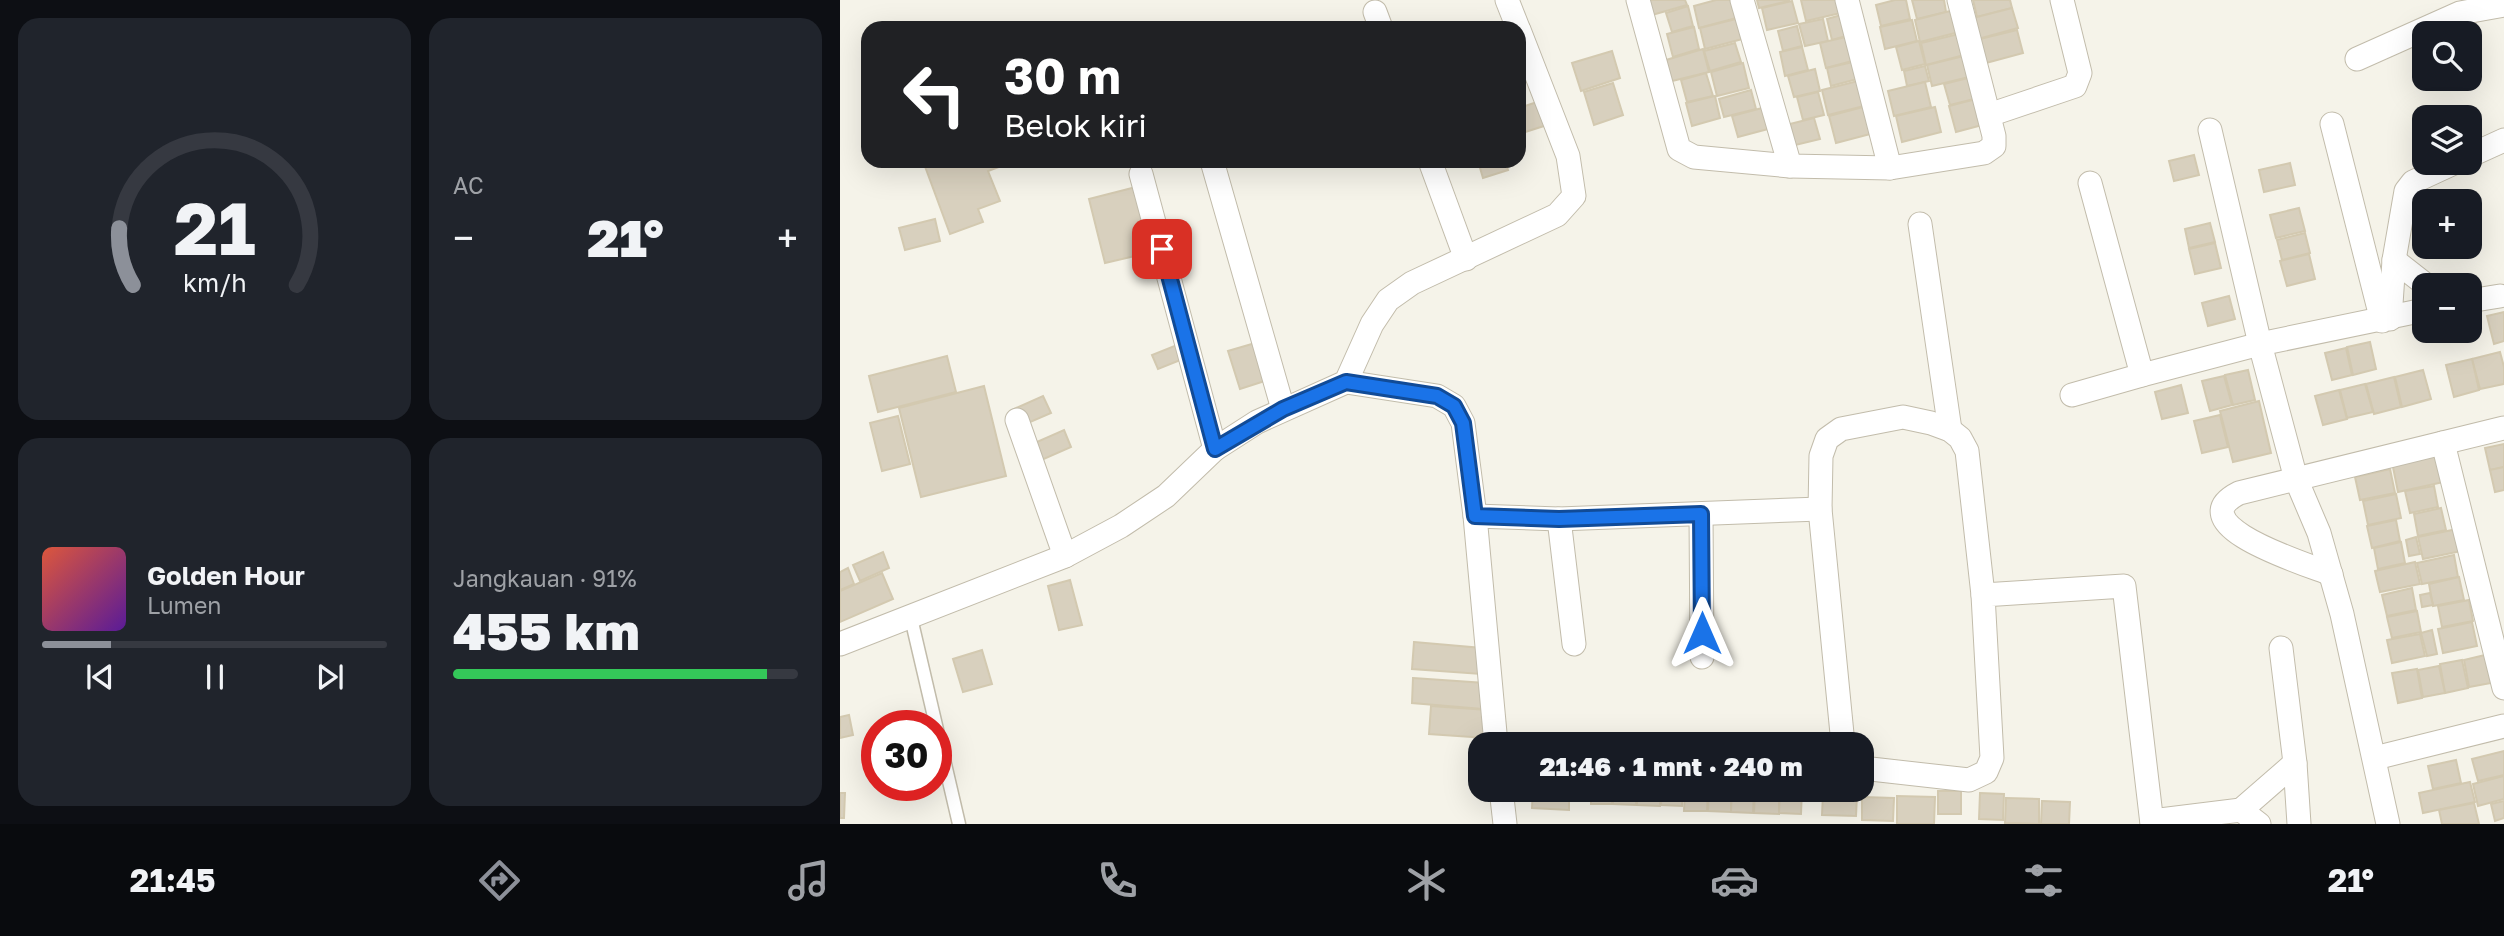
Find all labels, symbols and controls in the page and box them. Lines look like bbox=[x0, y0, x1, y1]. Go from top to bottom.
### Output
map controls bbox=[2412, 21, 2482, 343]
button: search bbox=[2412, 21, 2482, 91]
text: 30 m bbox=[1004, 46, 1121, 105]
icon: left bbox=[889, 49, 980, 140]
button: layers bbox=[2412, 105, 2482, 175]
text: Belok kiri bbox=[1004, 106, 1147, 144]
text: AC bbox=[453, 171, 484, 199]
text: 21 bbox=[174, 184, 255, 271]
button: + bbox=[2412, 189, 2482, 259]
text: 21° bbox=[587, 206, 664, 268]
text: − bbox=[453, 215, 474, 260]
text: + bbox=[777, 215, 798, 260]
pin bbox=[1132, 219, 1192, 279]
icon: arrive bbox=[1143, 230, 1181, 268]
text: km/h bbox=[183, 267, 246, 298]
button: − bbox=[2412, 273, 2482, 343]
text: Golden Hour bbox=[147, 560, 305, 591]
text: Jangkauan · 91% bbox=[453, 564, 637, 592]
text: Lumen bbox=[147, 591, 221, 619]
position arrow bbox=[1665, 596, 1739, 670]
text: 455 km bbox=[453, 599, 640, 661]
icon: previous bbox=[81, 658, 119, 696]
icon: pause bbox=[196, 658, 234, 696]
icon: next bbox=[311, 658, 349, 696]
speed limit sign: 30 bbox=[861, 710, 952, 801]
text: 21:46 · 1 mnt · 240 m bbox=[1539, 751, 1803, 782]
icon: directions bbox=[475, 856, 524, 905]
icon: music bbox=[784, 856, 833, 905]
icon: phone bbox=[1093, 856, 1142, 905]
icon: climate bbox=[1402, 856, 1451, 905]
icon: car bbox=[1710, 856, 1759, 905]
icon: filters bbox=[2019, 856, 2068, 905]
text: 21:45 bbox=[130, 861, 216, 899]
text: 21° bbox=[2328, 861, 2374, 899]

